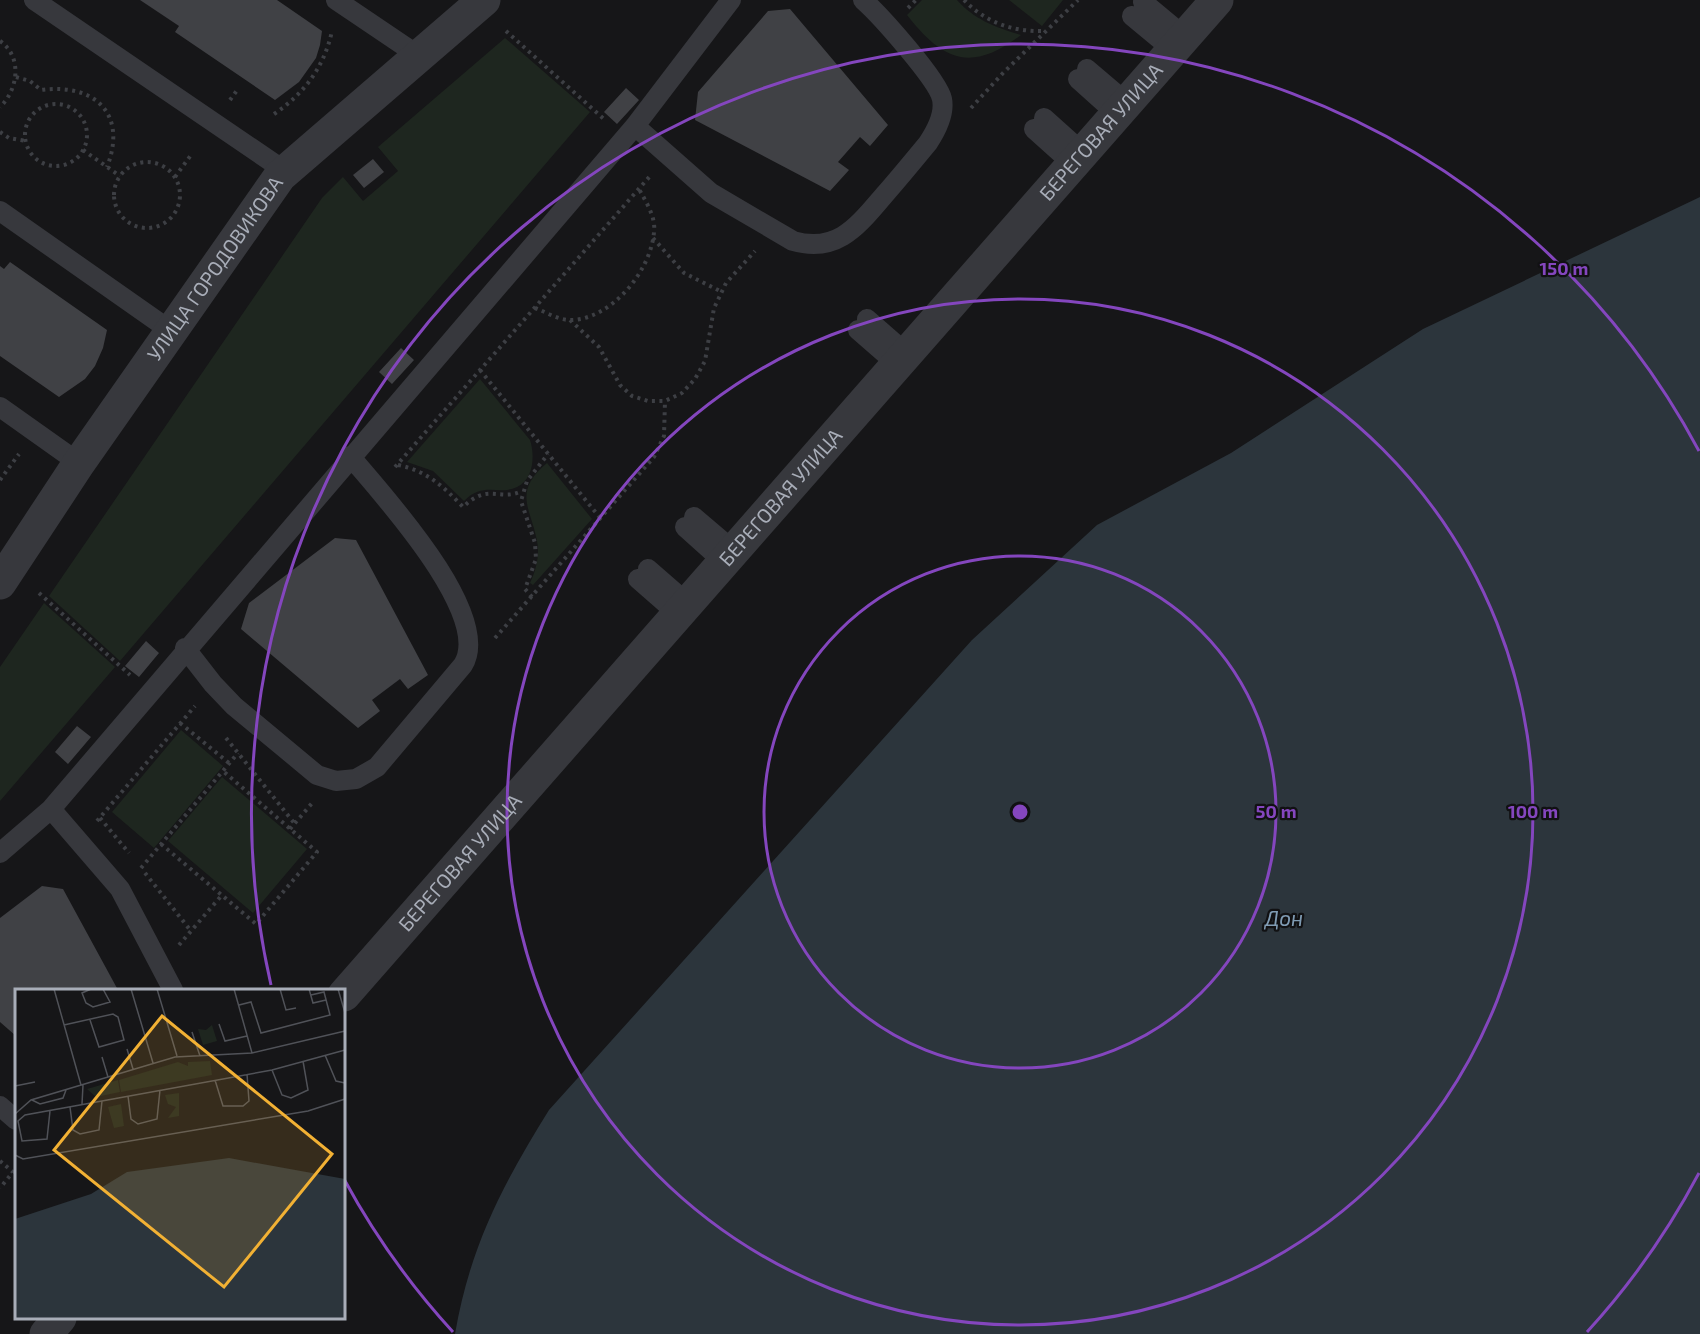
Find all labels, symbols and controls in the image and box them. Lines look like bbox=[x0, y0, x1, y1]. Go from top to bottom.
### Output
street label: БЕРЕГОВАЯ УЛИЦА bbox=[1034, 57, 1167, 205]
street label: УЛИЦА ГОРОДОВИКОВА bbox=[141, 171, 287, 365]
text: 150 m bbox=[1540, 257, 1588, 279]
street label: БЕРЕГОВАЯ УЛИЦА bbox=[713, 423, 847, 570]
street label: БЕРЕГОВАЯ УЛИЦА bbox=[393, 788, 526, 936]
text: 50 m bbox=[1255, 800, 1297, 822]
text: 100 m bbox=[1508, 800, 1558, 822]
centre of rings bbox=[1010, 802, 1030, 822]
water label: Дон bbox=[1264, 905, 1303, 930]
inset map bbox=[15, 989, 345, 1319]

